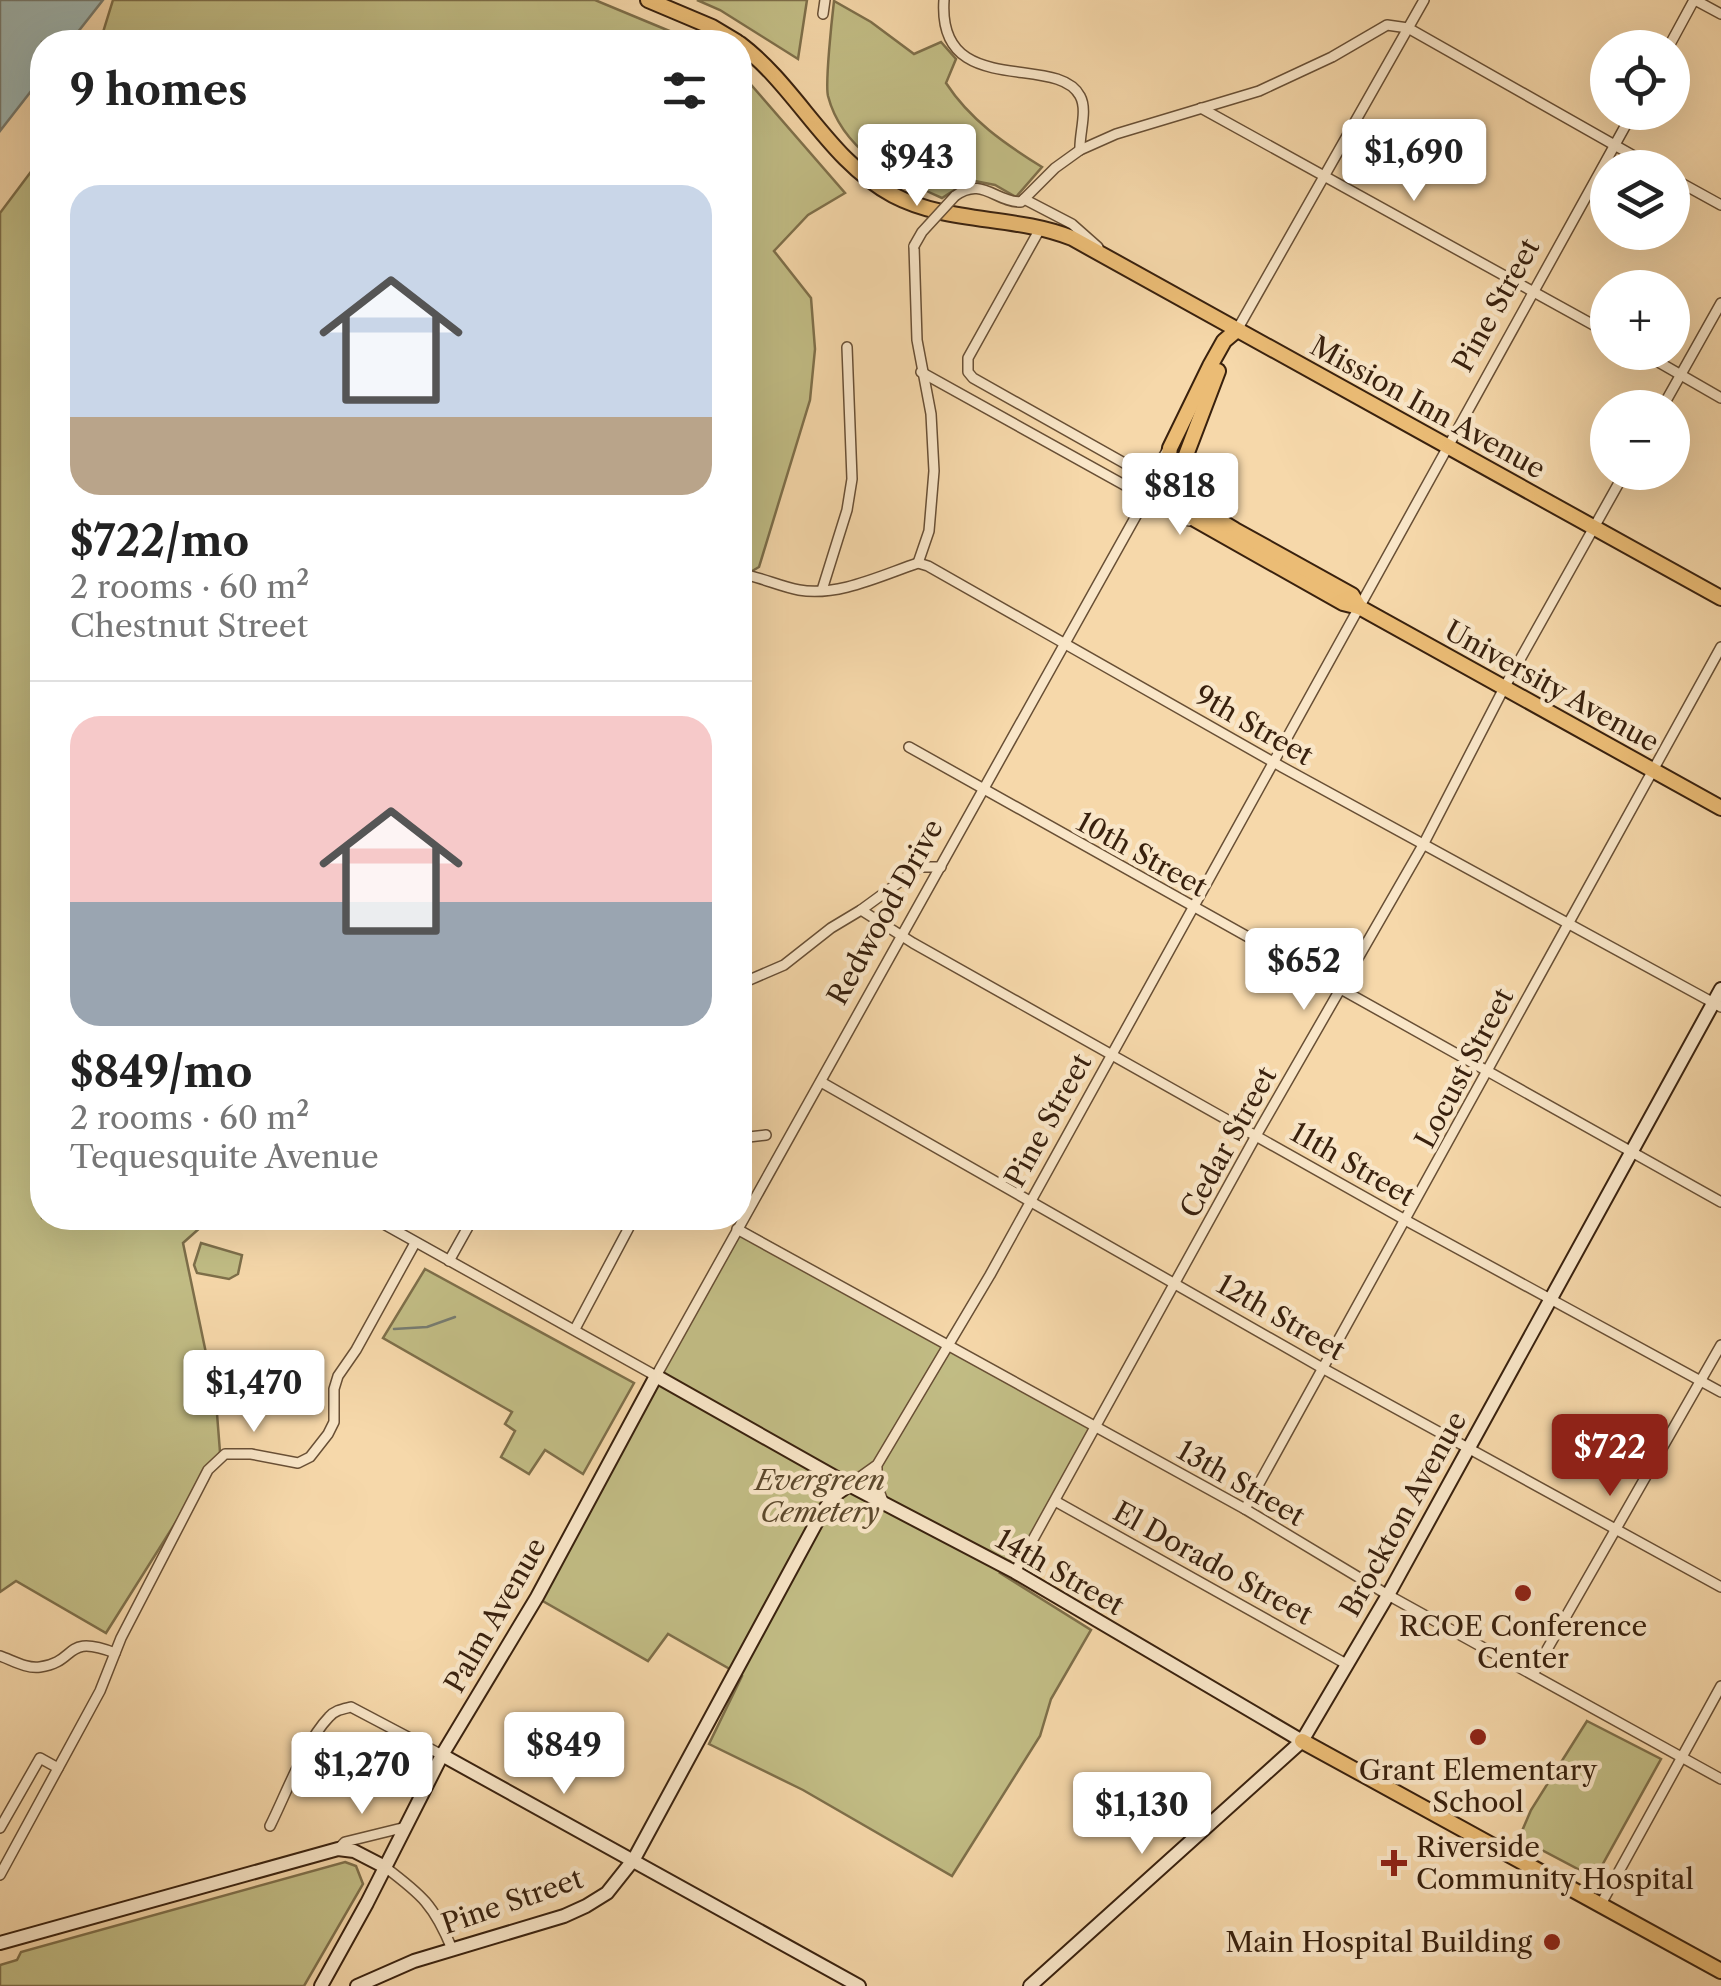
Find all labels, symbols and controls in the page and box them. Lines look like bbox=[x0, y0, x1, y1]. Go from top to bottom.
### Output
map controls bbox=[1590, 30, 1690, 490]
button: locate bbox=[1590, 30, 1690, 130]
icon: filters bbox=[657, 63, 712, 118]
text: 9 homes bbox=[70, 64, 248, 116]
pin: $1,690 bbox=[1333, 119, 1495, 204]
pin: $943 bbox=[858, 124, 976, 209]
text: $1,690 bbox=[1364, 132, 1464, 171]
text: $943 bbox=[880, 137, 954, 176]
button: layers bbox=[1590, 150, 1690, 250]
street label: Pine Street bbox=[1445, 232, 1547, 378]
icon: home bbox=[301, 250, 481, 430]
button: + bbox=[1590, 270, 1690, 370]
street label: Mission Inn Avenue bbox=[1305, 328, 1551, 486]
button: − bbox=[1590, 390, 1690, 490]
pin: $818 bbox=[1121, 453, 1239, 538]
text: $818 bbox=[1144, 466, 1216, 505]
text: $722/mo bbox=[70, 515, 249, 567]
text: 2 rooms · 60 m² bbox=[70, 567, 309, 606]
text: Chestnut Street bbox=[70, 606, 308, 645]
street label: University Avenue bbox=[1439, 613, 1665, 759]
street label: 9th Street bbox=[1189, 678, 1319, 772]
icon: home bbox=[301, 781, 481, 961]
street label: 10th Street bbox=[1071, 804, 1213, 904]
street label: Redwood Drive bbox=[820, 813, 950, 1011]
pin: $652 bbox=[1245, 928, 1363, 1013]
text: $652 bbox=[1267, 941, 1341, 980]
street label: Locust Street bbox=[1408, 982, 1520, 1154]
text: $849/mo bbox=[70, 1046, 252, 1098]
street label: Pine Street bbox=[997, 1047, 1099, 1193]
street label: Cedar Street bbox=[1173, 1061, 1283, 1223]
text: 2 rooms · 60 m² bbox=[70, 1098, 309, 1137]
street label: 11th Street bbox=[1285, 1115, 1421, 1213]
text: Tequesquite Avenue bbox=[70, 1137, 379, 1176]
street label: 12th Street bbox=[1211, 1267, 1351, 1367]
pin: $1,470 bbox=[173, 1350, 335, 1435]
text: $1,470 bbox=[205, 1363, 303, 1402]
street label: Brockton Avenue bbox=[1333, 1406, 1473, 1622]
pin: $722 bbox=[1551, 1414, 1669, 1499]
text: $722 bbox=[1574, 1427, 1646, 1466]
street label: 13th Street bbox=[1171, 1433, 1311, 1533]
park label: Evergreen Cemetery bbox=[753, 1463, 885, 1529]
street label: El Dorado Street bbox=[1107, 1494, 1319, 1632]
street label: 14th Street bbox=[990, 1522, 1130, 1622]
street label: Palm Avenue bbox=[437, 1532, 553, 1698]
marker: RCOE Conference Center bbox=[1512, 1582, 1534, 1604]
place label: RCOE Conference Center bbox=[1399, 1609, 1647, 1675]
pin: $849 bbox=[505, 1712, 623, 1797]
text: $849 bbox=[526, 1725, 602, 1764]
marker: Grant Elementary School bbox=[1467, 1726, 1489, 1748]
pin: $1,270 bbox=[281, 1732, 443, 1817]
text: $1,270 bbox=[313, 1745, 411, 1784]
place label: Grant Elementary School bbox=[1359, 1753, 1598, 1819]
pin: $1,130 bbox=[1061, 1772, 1223, 1857]
text: $1,130 bbox=[1095, 1785, 1189, 1824]
place label: Riverside Community Hospital bbox=[1416, 1830, 1694, 1896]
marker: Riverside Community Hospital bbox=[1381, 1850, 1407, 1876]
street label: Pine Street bbox=[437, 1861, 587, 1941]
place label: Main Hospital Building bbox=[1225, 1925, 1532, 1959]
marker: Main Hospital Building bbox=[1541, 1931, 1563, 1953]

